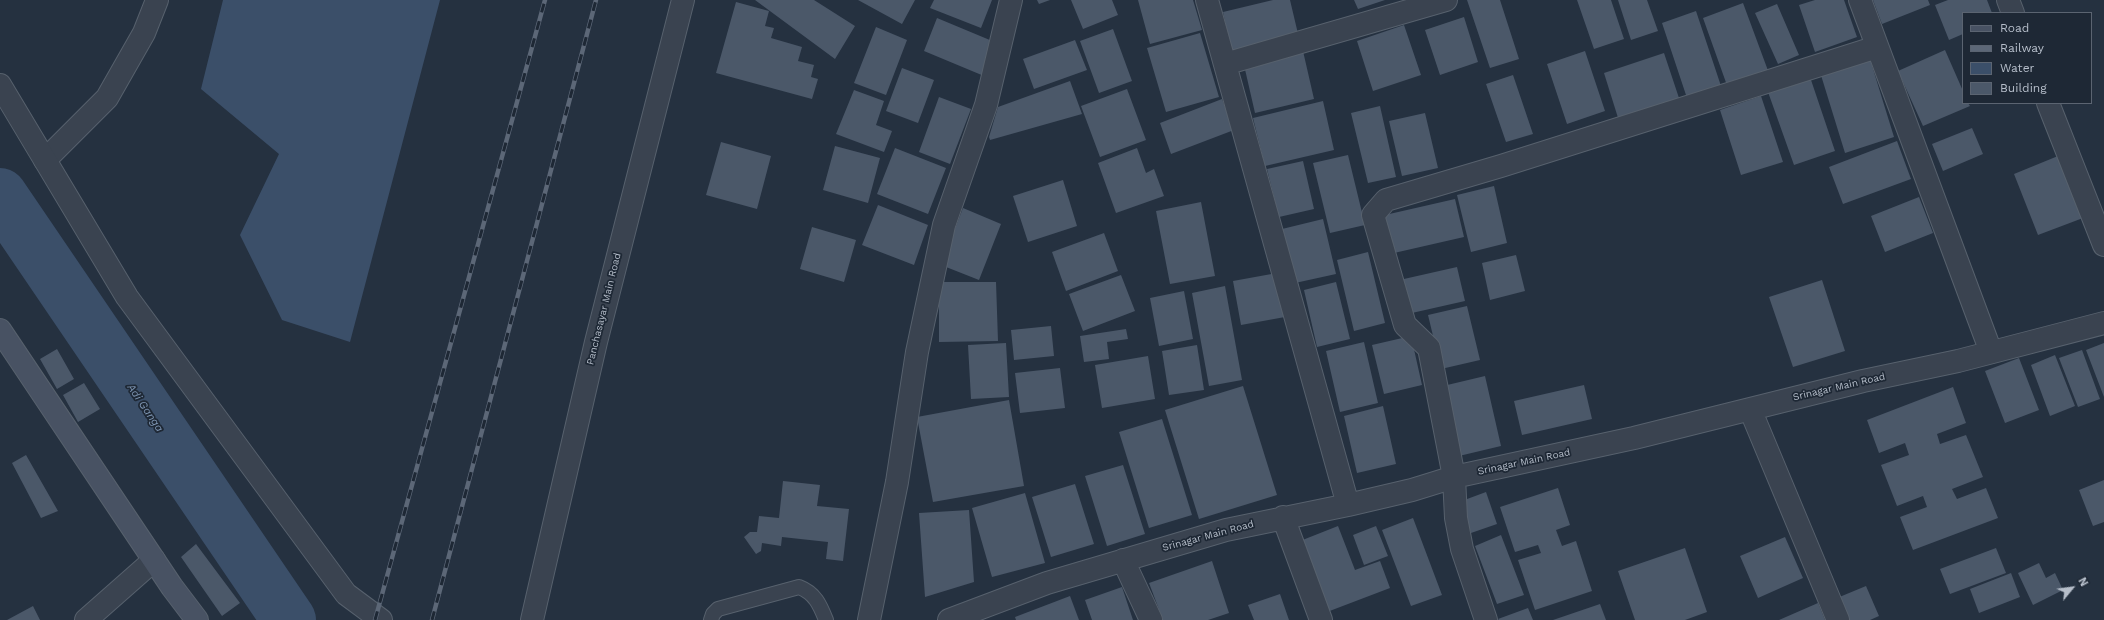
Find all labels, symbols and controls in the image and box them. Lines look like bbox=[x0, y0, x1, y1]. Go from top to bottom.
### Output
legend bbox=[1962, 12, 2092, 104]
text: Road bbox=[2000, 21, 2029, 35]
text: Railway bbox=[2000, 41, 2044, 55]
text: Water bbox=[2000, 61, 2034, 75]
text: Building bbox=[2000, 81, 2047, 95]
street label: Panchasayar Main Road bbox=[584, 252, 624, 366]
street label: Srinagar Main Road bbox=[1792, 371, 1886, 403]
water label: Adi Ganga bbox=[124, 382, 166, 434]
street label: Srinagar Main Road bbox=[1477, 446, 1571, 478]
street label: Srinagar Main Road bbox=[1161, 518, 1255, 554]
north arrow bbox=[2052, 568, 2092, 608]
text: N bbox=[2075, 575, 2091, 589]

